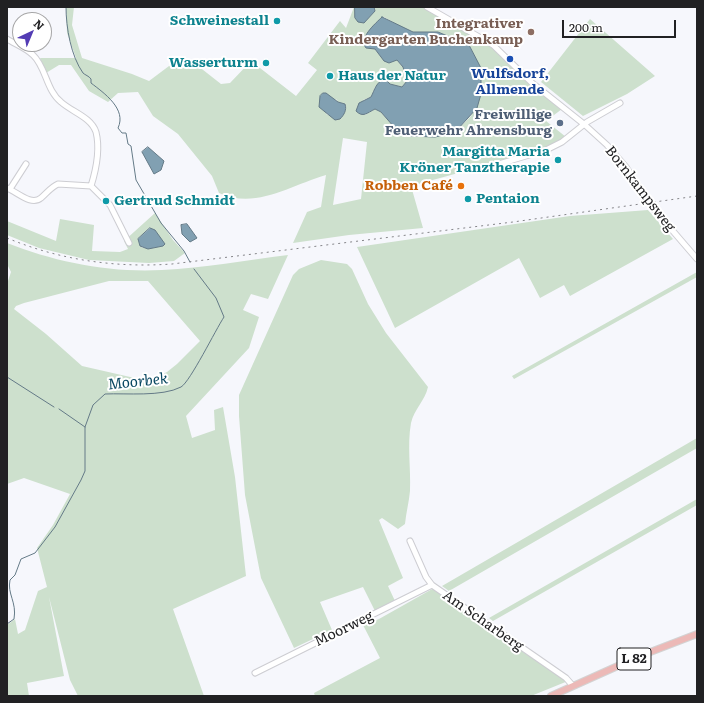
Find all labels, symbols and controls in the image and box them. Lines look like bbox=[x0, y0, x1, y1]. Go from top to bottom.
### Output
north arrow bbox=[12, 12, 52, 52]
scale bar bbox=[564, 12, 678, 38]
place label: Schweinestall bbox=[170, 13, 269, 29]
text: N bbox=[31, 15, 49, 33]
marker: Schweinestall bbox=[272, 16, 282, 26]
place label: Integrativer Kindergarten Buchenkamp bbox=[328, 16, 523, 48]
text: 200 m bbox=[569, 18, 603, 36]
marker: Integrativer Kindergarten Buchenkamp bbox=[526, 27, 536, 37]
marker: Wulfsdorf, Allmende bbox=[505, 54, 515, 64]
place label: Wasserturm bbox=[169, 55, 258, 71]
marker: Wasserturm bbox=[261, 58, 271, 68]
place label: Wulfsdorf, Allmende bbox=[471, 66, 549, 98]
place label: Haus der Natur bbox=[338, 68, 446, 84]
marker: Haus der Natur bbox=[325, 71, 335, 81]
place label: Freiwillige Feuerwehr Ahrensburg bbox=[385, 107, 552, 140]
marker: Freiwillige Feuerwehr Ahrensburg bbox=[555, 118, 565, 128]
street label: Bornkampsweg bbox=[601, 143, 679, 235]
place label: Margitta Maria Kröner Tanztherapie bbox=[399, 144, 550, 176]
marker: Margitta Maria Kröner Tanztherapie bbox=[553, 155, 563, 165]
place label: Robben Café bbox=[365, 178, 453, 194]
marker: Robben Café bbox=[456, 181, 466, 191]
place label: Pentaion bbox=[476, 191, 540, 207]
place label: Gertrud Schmidt bbox=[114, 193, 235, 209]
marker: Pentaion bbox=[463, 194, 473, 204]
marker: Gertrud Schmidt bbox=[101, 196, 111, 206]
water label: Moorbek bbox=[107, 370, 169, 394]
street label: Am Scharberg bbox=[439, 587, 527, 655]
street label: Moorweg bbox=[312, 608, 376, 650]
road number: L 82 bbox=[617, 648, 651, 670]

